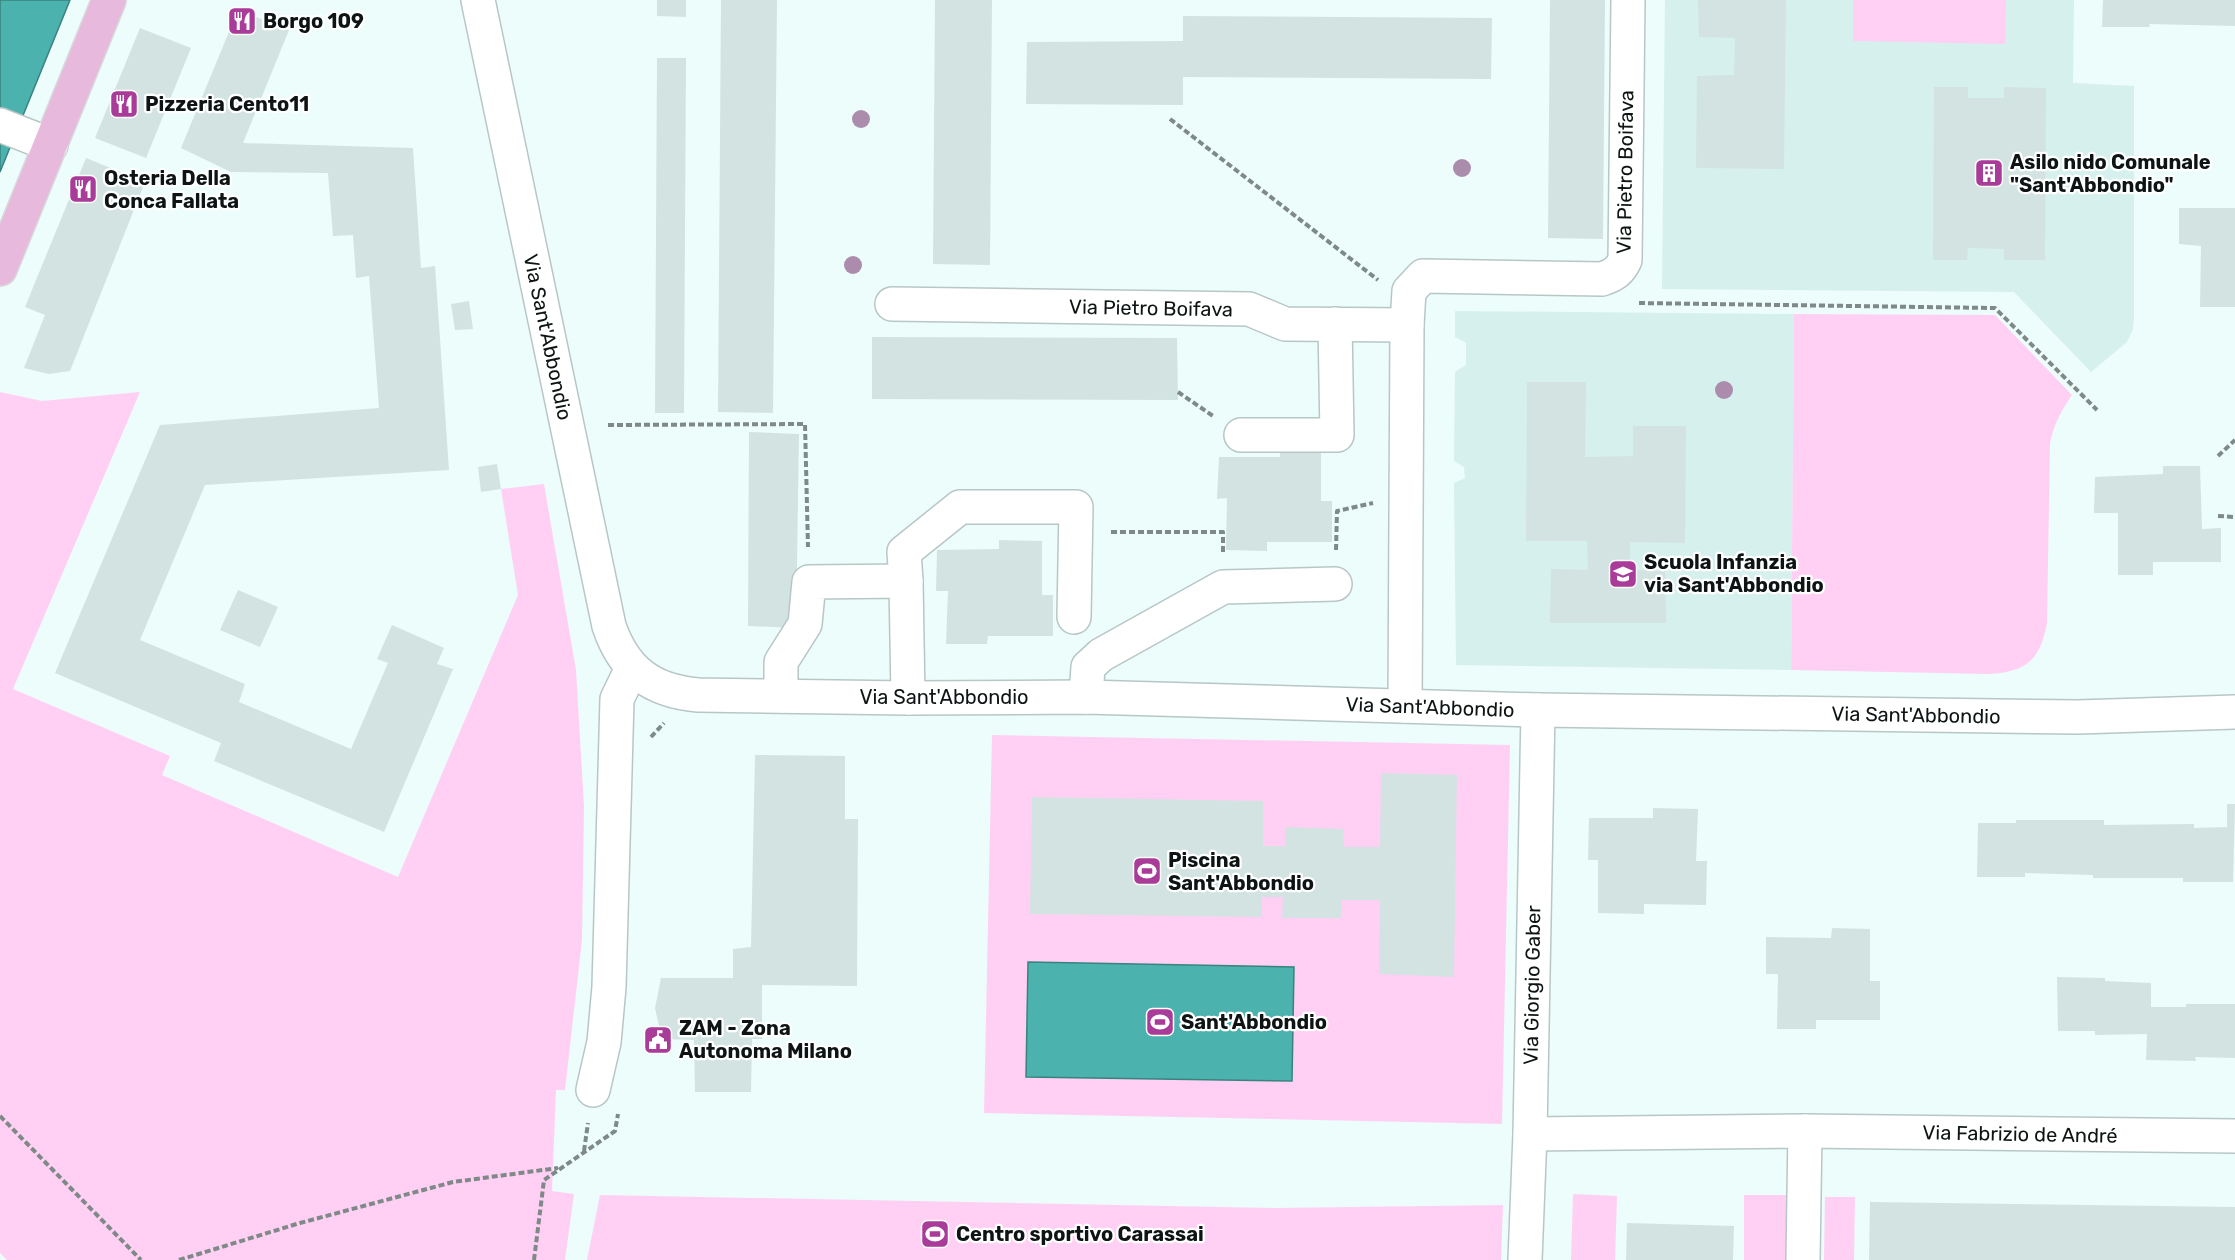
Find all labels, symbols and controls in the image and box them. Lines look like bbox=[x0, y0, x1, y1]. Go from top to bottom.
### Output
restaurant icon: Borgo 109 bbox=[226, 5, 258, 37]
place label: Borgo 109 bbox=[263, 9, 364, 33]
restaurant icon: Pizzeria Cento11 bbox=[108, 88, 140, 120]
street label: Via Pietro Boifava bbox=[1612, 90, 1638, 254]
place label: Pizzeria Cento11 bbox=[145, 92, 309, 116]
place label: Asilo nido Comunale "Sant'Abbondio" bbox=[2010, 150, 2211, 197]
building icon: Asilo nido Comunale "Sant'Abbondio" bbox=[1973, 157, 2005, 189]
place label: Osteria Della Conca Fallata bbox=[104, 166, 239, 213]
restaurant icon: Osteria Della Conca Fallata bbox=[67, 173, 99, 205]
street label: Via Sant'Abbondio bbox=[519, 252, 577, 422]
street label: Via Pietro Boifava bbox=[1069, 295, 1233, 321]
place label: Scuola Infanzia via Sant'Abbondio bbox=[1644, 550, 1824, 597]
school or university icon: Scuola Infanzia via Sant'Abbondio bbox=[1607, 558, 1639, 590]
street label: Via Sant'Abbondio bbox=[859, 685, 1029, 709]
street label: Via Sant'Abbondio bbox=[1345, 692, 1515, 722]
street label: Via Sant'Abbondio bbox=[1831, 702, 2001, 728]
place label: Piscina Sant'Abbondio bbox=[1168, 848, 1314, 895]
sports icon: Piscina Sant'Abbondio bbox=[1131, 855, 1163, 887]
street label: Via Giorgio Gaber bbox=[1519, 905, 1545, 1065]
sports icon: Sant'Abbondio bbox=[1144, 1006, 1176, 1038]
place label: Sant'Abbondio bbox=[1181, 1010, 1327, 1034]
place label: ZAM - Zona Autonoma Milano bbox=[679, 1016, 852, 1063]
public building icon: ZAM - Zona Autonoma Milano bbox=[642, 1024, 674, 1056]
street label: Via Fabrizio de André bbox=[1922, 1120, 2118, 1148]
sports icon: Centro sportivo Carassai bbox=[919, 1218, 951, 1250]
place label: Centro sportivo Carassai bbox=[956, 1222, 1204, 1246]

